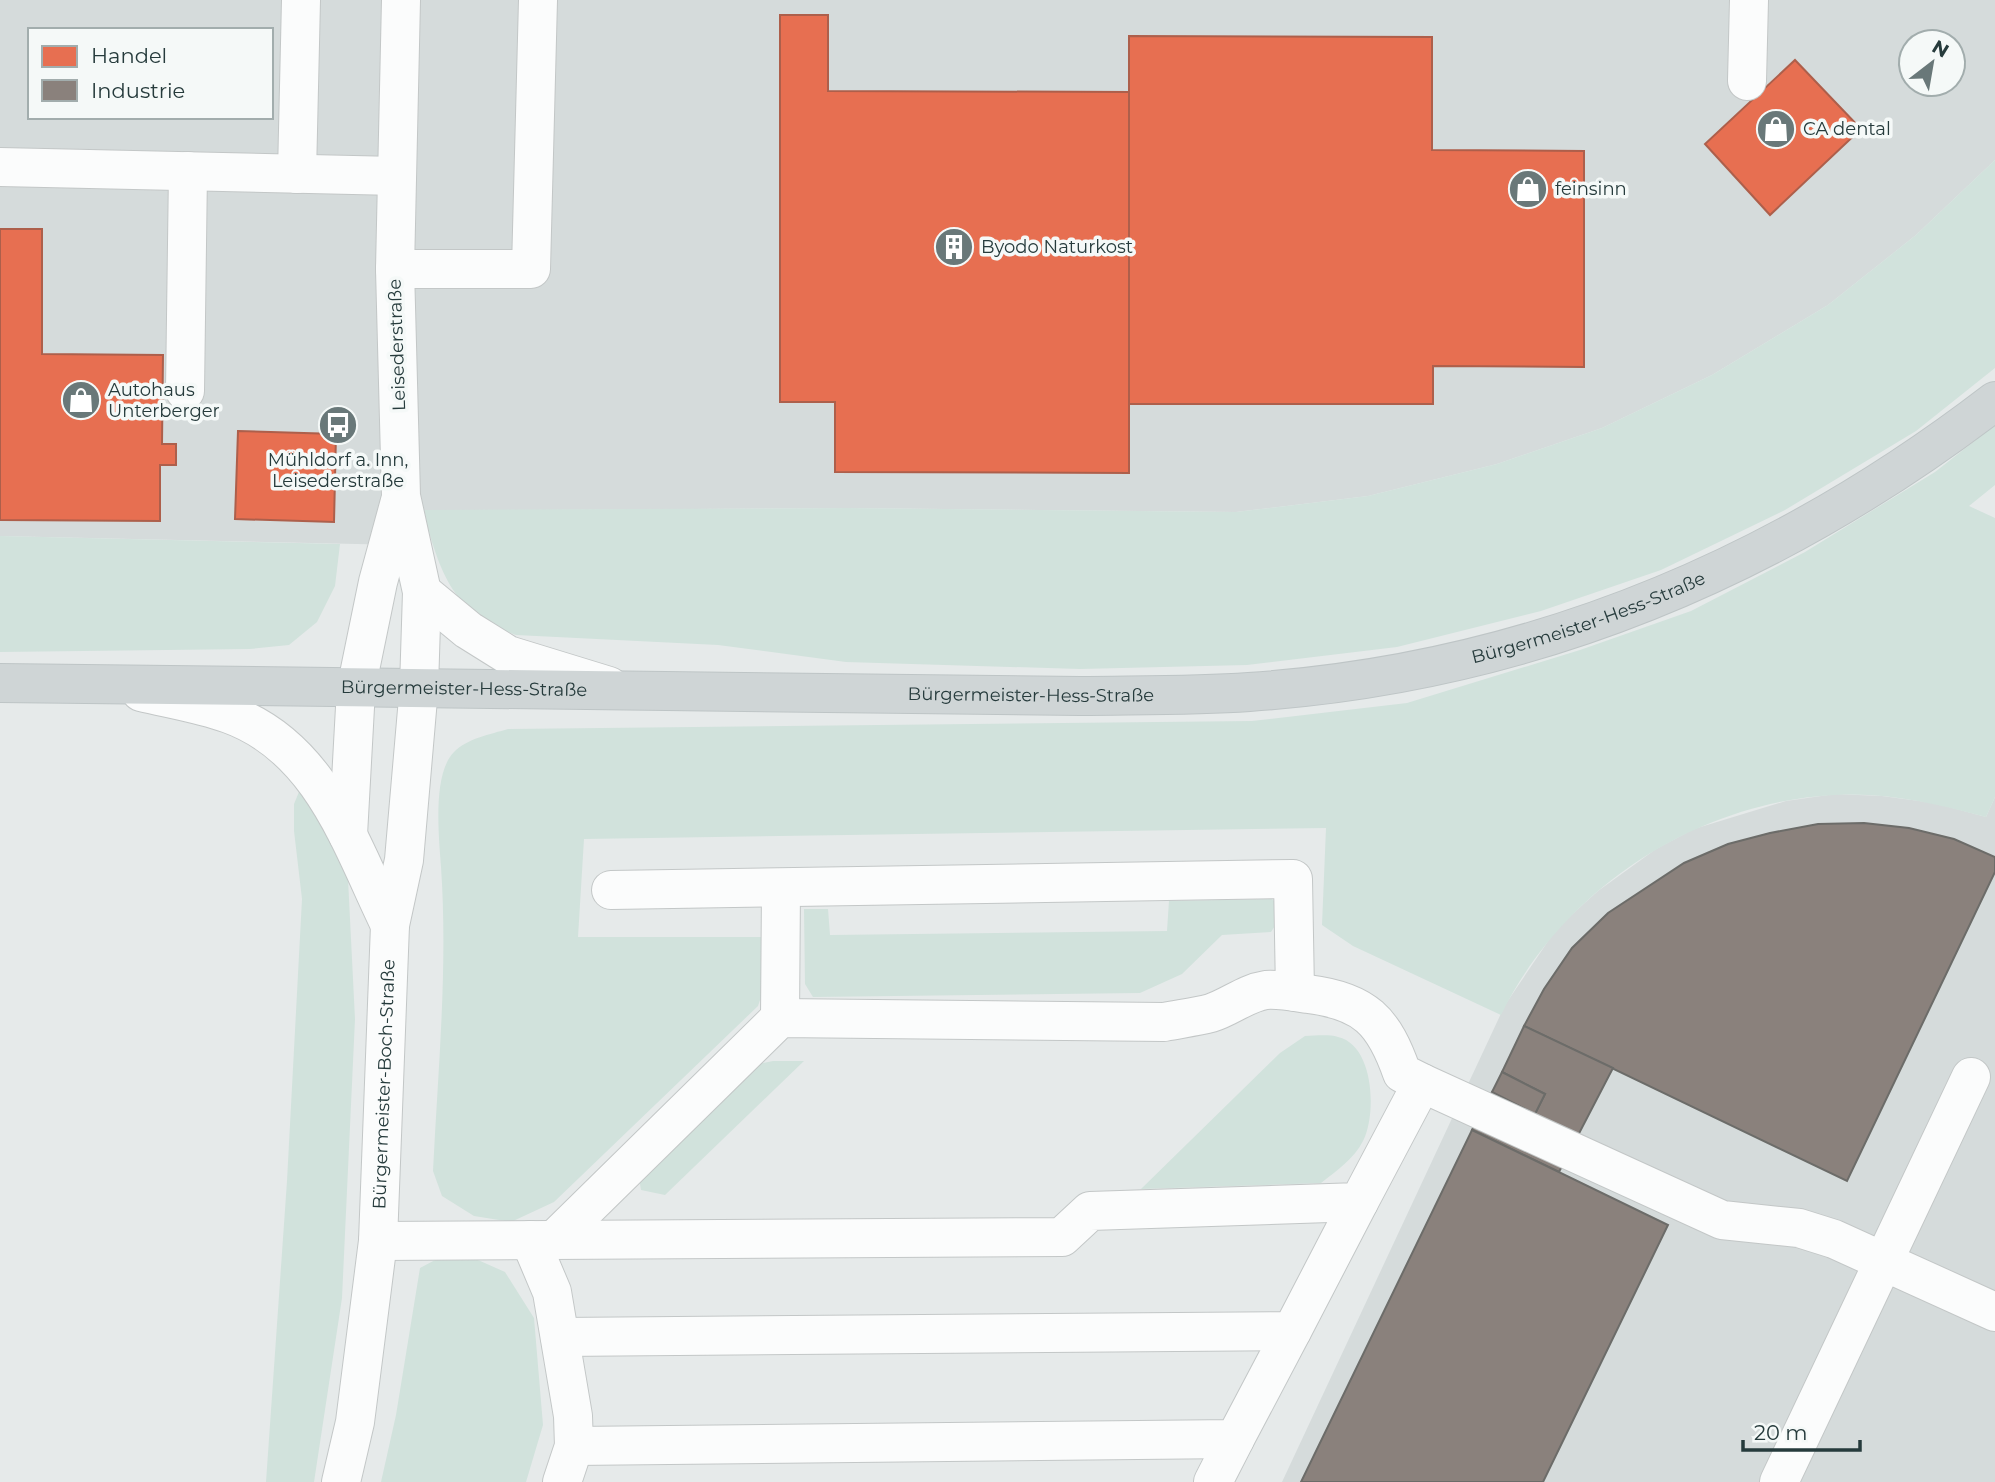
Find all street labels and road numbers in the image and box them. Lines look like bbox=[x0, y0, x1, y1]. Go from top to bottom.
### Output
street label: Leisederstraße bbox=[384, 278, 410, 411]
street label: Bürgermeister-Hess-Straße bbox=[1469, 567, 1709, 668]
street label: Bürgermeister-Hess-Straße bbox=[341, 676, 587, 701]
street label: Bürgermeister-Hess-Straße bbox=[908, 683, 1154, 707]
street label: Bürgermeister-Boch-Straße bbox=[368, 959, 400, 1210]

